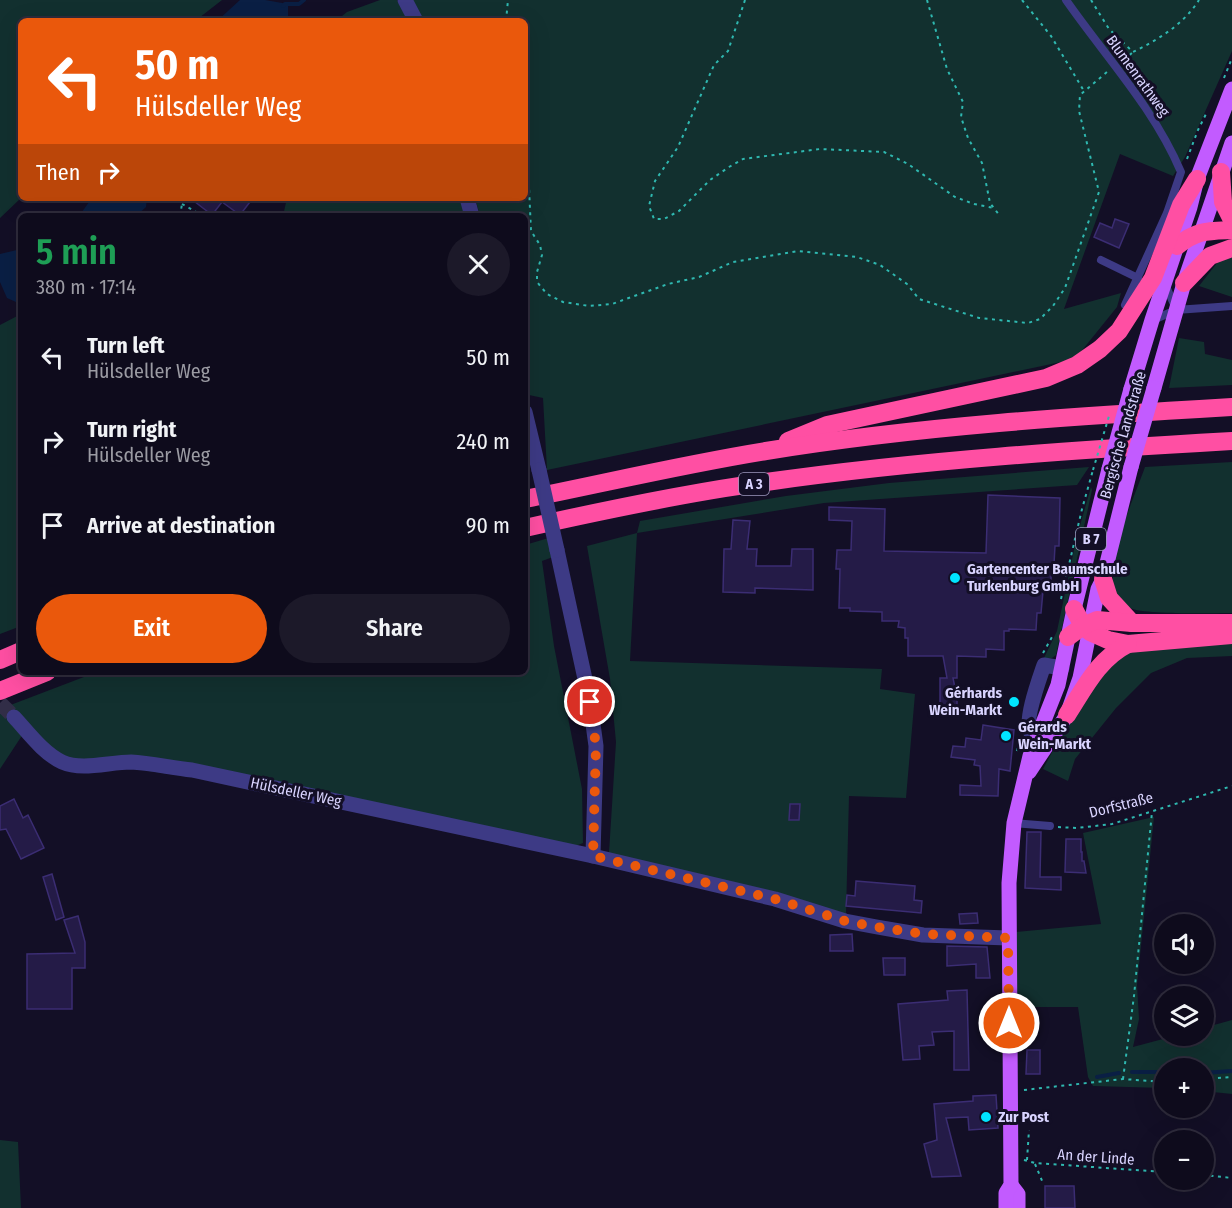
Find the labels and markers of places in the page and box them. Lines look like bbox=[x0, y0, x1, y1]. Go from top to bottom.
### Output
place label: Gartencenter Baumschule Turkenburg GmbH bbox=[967, 560, 1128, 595]
marker: Gartencenter Baumschule Turkenburg GmbH bbox=[948, 571, 962, 585]
pin bbox=[564, 676, 615, 727]
place label: Gérhards Wein-Markt bbox=[929, 684, 1003, 719]
marker: Gérhards Wein-Markt bbox=[1007, 695, 1021, 709]
place label: Gérards Wein-Markt bbox=[1018, 718, 1092, 753]
marker: Gérards Wein-Markt bbox=[999, 729, 1013, 743]
place label: Zur Post bbox=[998, 1108, 1050, 1126]
marker: Zur Post bbox=[979, 1110, 993, 1124]

